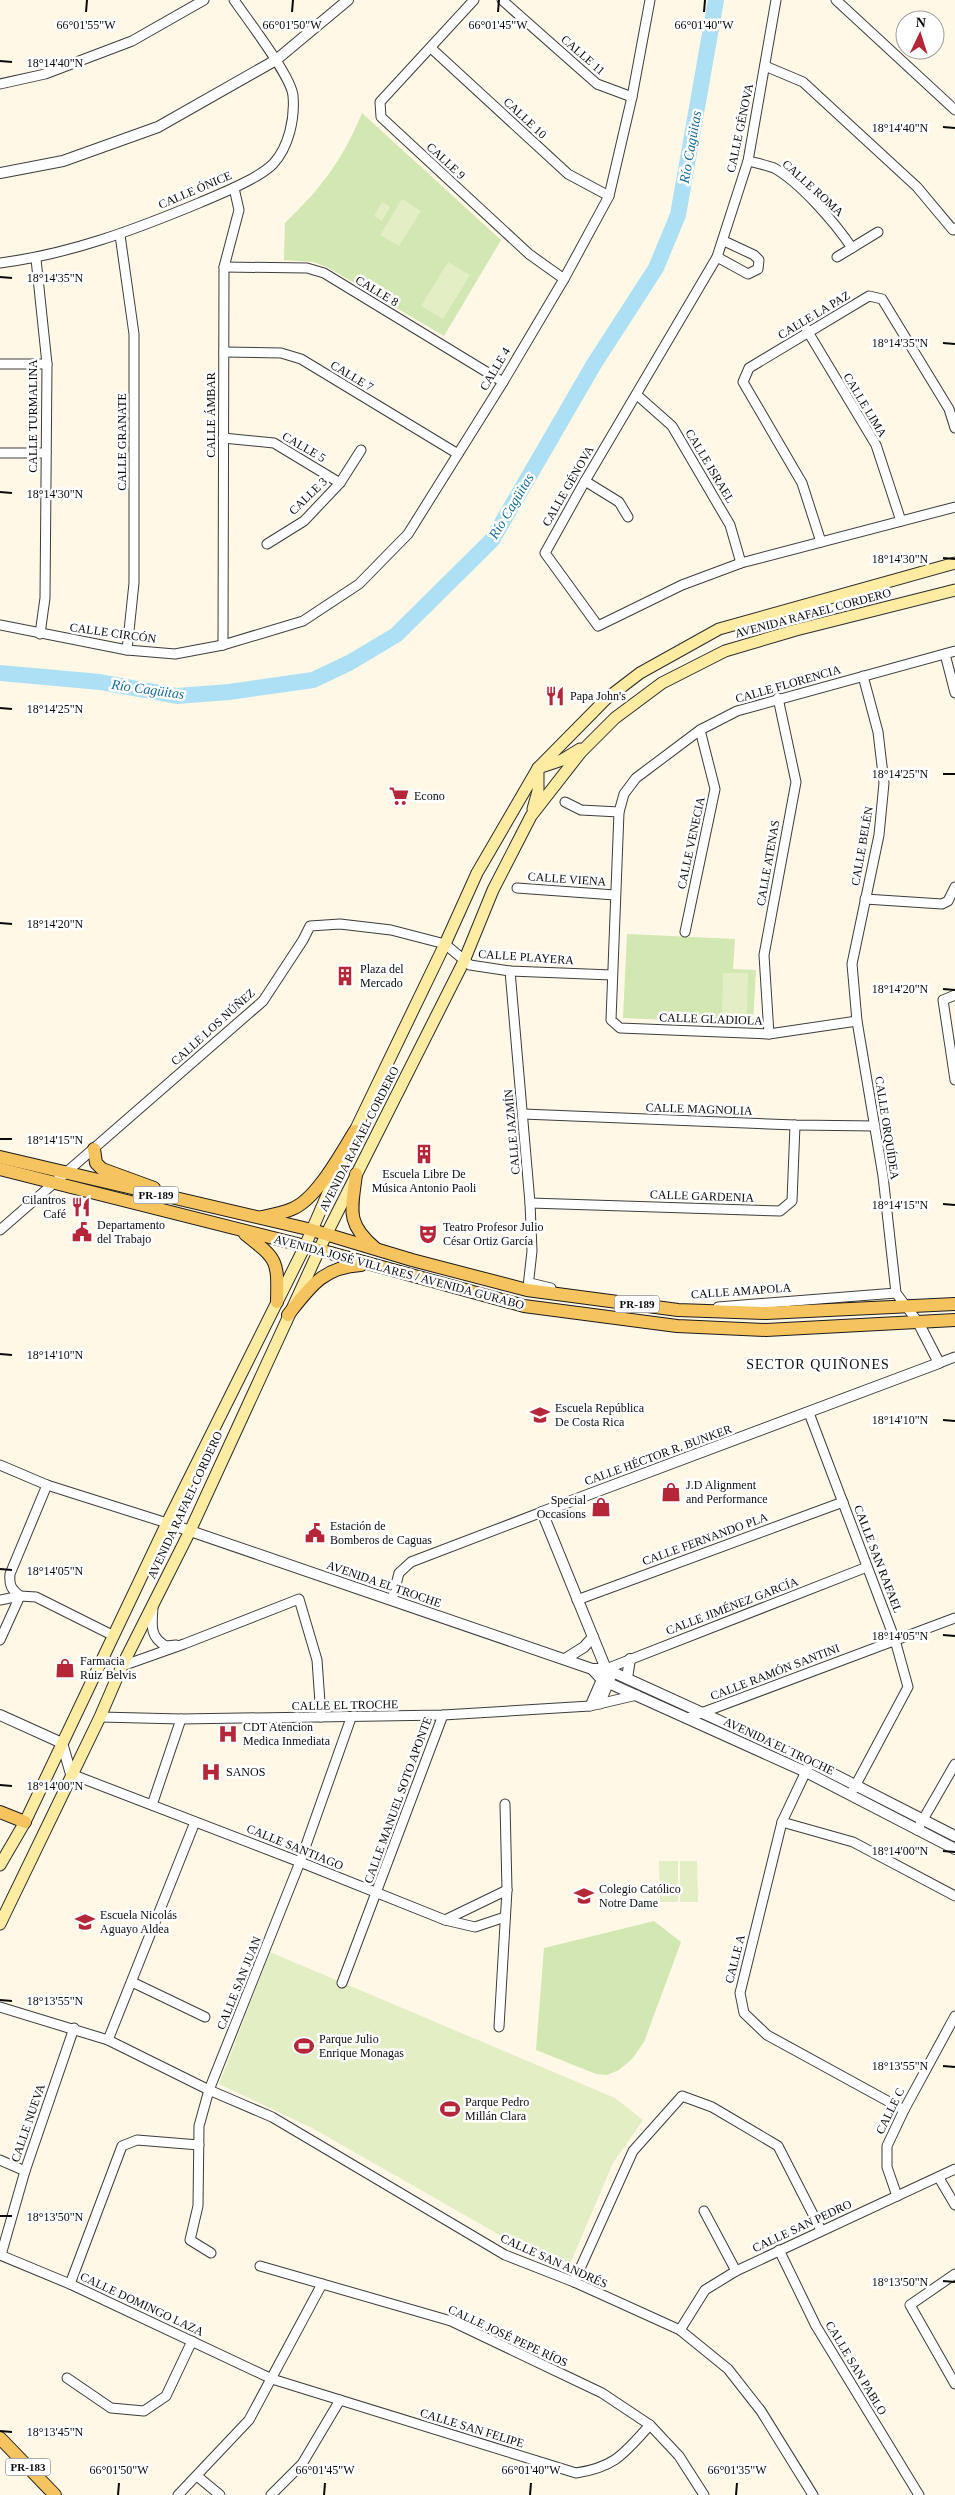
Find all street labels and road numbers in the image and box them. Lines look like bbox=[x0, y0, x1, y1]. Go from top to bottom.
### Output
street label: CALLE 11 bbox=[558, 32, 608, 78]
street label: CALLE GÉNOVA bbox=[724, 82, 756, 174]
street label: CALLE 10 bbox=[501, 95, 549, 141]
street label: CALLE 9 bbox=[424, 140, 468, 182]
street label: CALLE ROMA bbox=[779, 157, 847, 219]
street label: CALLE ÓNICE bbox=[156, 168, 234, 212]
street label: CALLE 8 bbox=[353, 273, 401, 309]
street label: CALLE LA PAZ bbox=[775, 288, 853, 342]
street label: CALLE 4 bbox=[477, 345, 513, 393]
street label: CALLE 7 bbox=[328, 358, 376, 394]
street label: CALLE TURMALINA bbox=[26, 359, 40, 473]
street label: CALLE LIMA bbox=[840, 370, 890, 440]
street label: CALLE ÁMBAR bbox=[204, 372, 218, 458]
street label: CALLE GRANATE bbox=[115, 393, 129, 491]
street label: CALLE ISRAEL bbox=[682, 427, 738, 505]
street label: CALLE 5 bbox=[280, 429, 328, 465]
street label: CALLE GÉNOVA bbox=[539, 443, 597, 529]
street label: CALLE 3 bbox=[286, 474, 330, 518]
street label: AVENIDA RAFAEL CORDERO bbox=[733, 585, 893, 641]
street label: CALLE CIRCÓN bbox=[69, 620, 157, 646]
street label: CALLE FLORENCIA bbox=[734, 662, 843, 706]
street label: CALLE VENECIA bbox=[674, 795, 708, 890]
street label: CALLE BELÉN bbox=[848, 805, 876, 887]
street label: CALLE ATENAS bbox=[754, 819, 782, 907]
street label: CALLE VIENA bbox=[527, 869, 607, 889]
street label: CALLE PLAYERA bbox=[478, 947, 575, 967]
street label: CALLE LOS NÚÑEZ bbox=[168, 986, 258, 1068]
street label: CALLE GLADIOLA bbox=[659, 1010, 763, 1028]
street label: AVENIDA RAFAEL CORDERO bbox=[316, 1064, 402, 1214]
street label: CALLE ORQUÍDEA bbox=[872, 1075, 902, 1181]
street label: CALLE JAZMÍN bbox=[501, 1088, 523, 1175]
street label: CALLE MAGNOLIA bbox=[645, 1100, 753, 1118]
road number: PR-189 bbox=[134, 1186, 178, 1204]
street label: CALLE GARDENIA bbox=[650, 1187, 755, 1205]
street label: AVENIDA JOSÉ VILLARES / AVENIDA GURABO bbox=[272, 1232, 526, 1312]
street label: CALLE AMAPOLA bbox=[690, 1280, 792, 1301]
road number: PR-189 bbox=[614, 1296, 660, 1312]
street label: CALLE HÉCTOR R. BUNKER bbox=[582, 1422, 734, 1488]
street label: AVENIDA RAFAEL CORDERO bbox=[145, 1429, 226, 1581]
street label: CALLE SAN RAFAEL bbox=[851, 1503, 905, 1615]
street label: CALLE FERNANDO PLA bbox=[640, 1510, 770, 1568]
street label: AVENIDA EL TROCHE bbox=[325, 1558, 443, 1610]
street label: CALLE JIMÉNEZ GARCÍA bbox=[664, 1574, 800, 1638]
street label: CALLE RAMÓN SANTINI bbox=[708, 1641, 842, 1703]
street label: CALLE EL TROCHE bbox=[292, 1697, 398, 1713]
street label: AVENIDA EL TROCHE bbox=[721, 1714, 837, 1778]
street label: CALLE MANUEL SOTO APONTE bbox=[361, 1715, 435, 1885]
street label: CALLE SANTIAGO bbox=[245, 1821, 346, 1873]
street label: CALLE A bbox=[722, 1933, 748, 1985]
street label: CALLE SAN JUAN bbox=[214, 1934, 264, 2032]
street label: CALLE NUEVA bbox=[8, 2082, 48, 2164]
street label: CALLE C bbox=[873, 2086, 907, 2136]
street label: CALLE SAN PEDRO bbox=[750, 2197, 854, 2255]
street label: CALLE SAN ANDRÉS bbox=[498, 2231, 610, 2291]
street label: CALLE DOMINGO LAZA bbox=[78, 2269, 206, 2339]
street label: CALLE JOSÉ PEPE RÍOS bbox=[446, 2302, 570, 2370]
street label: CALLE SAN PABLO bbox=[822, 2319, 890, 2418]
street label: CALLE SAN FELIPE bbox=[418, 2406, 526, 2450]
road number: PR-183 bbox=[5, 2458, 50, 2476]

